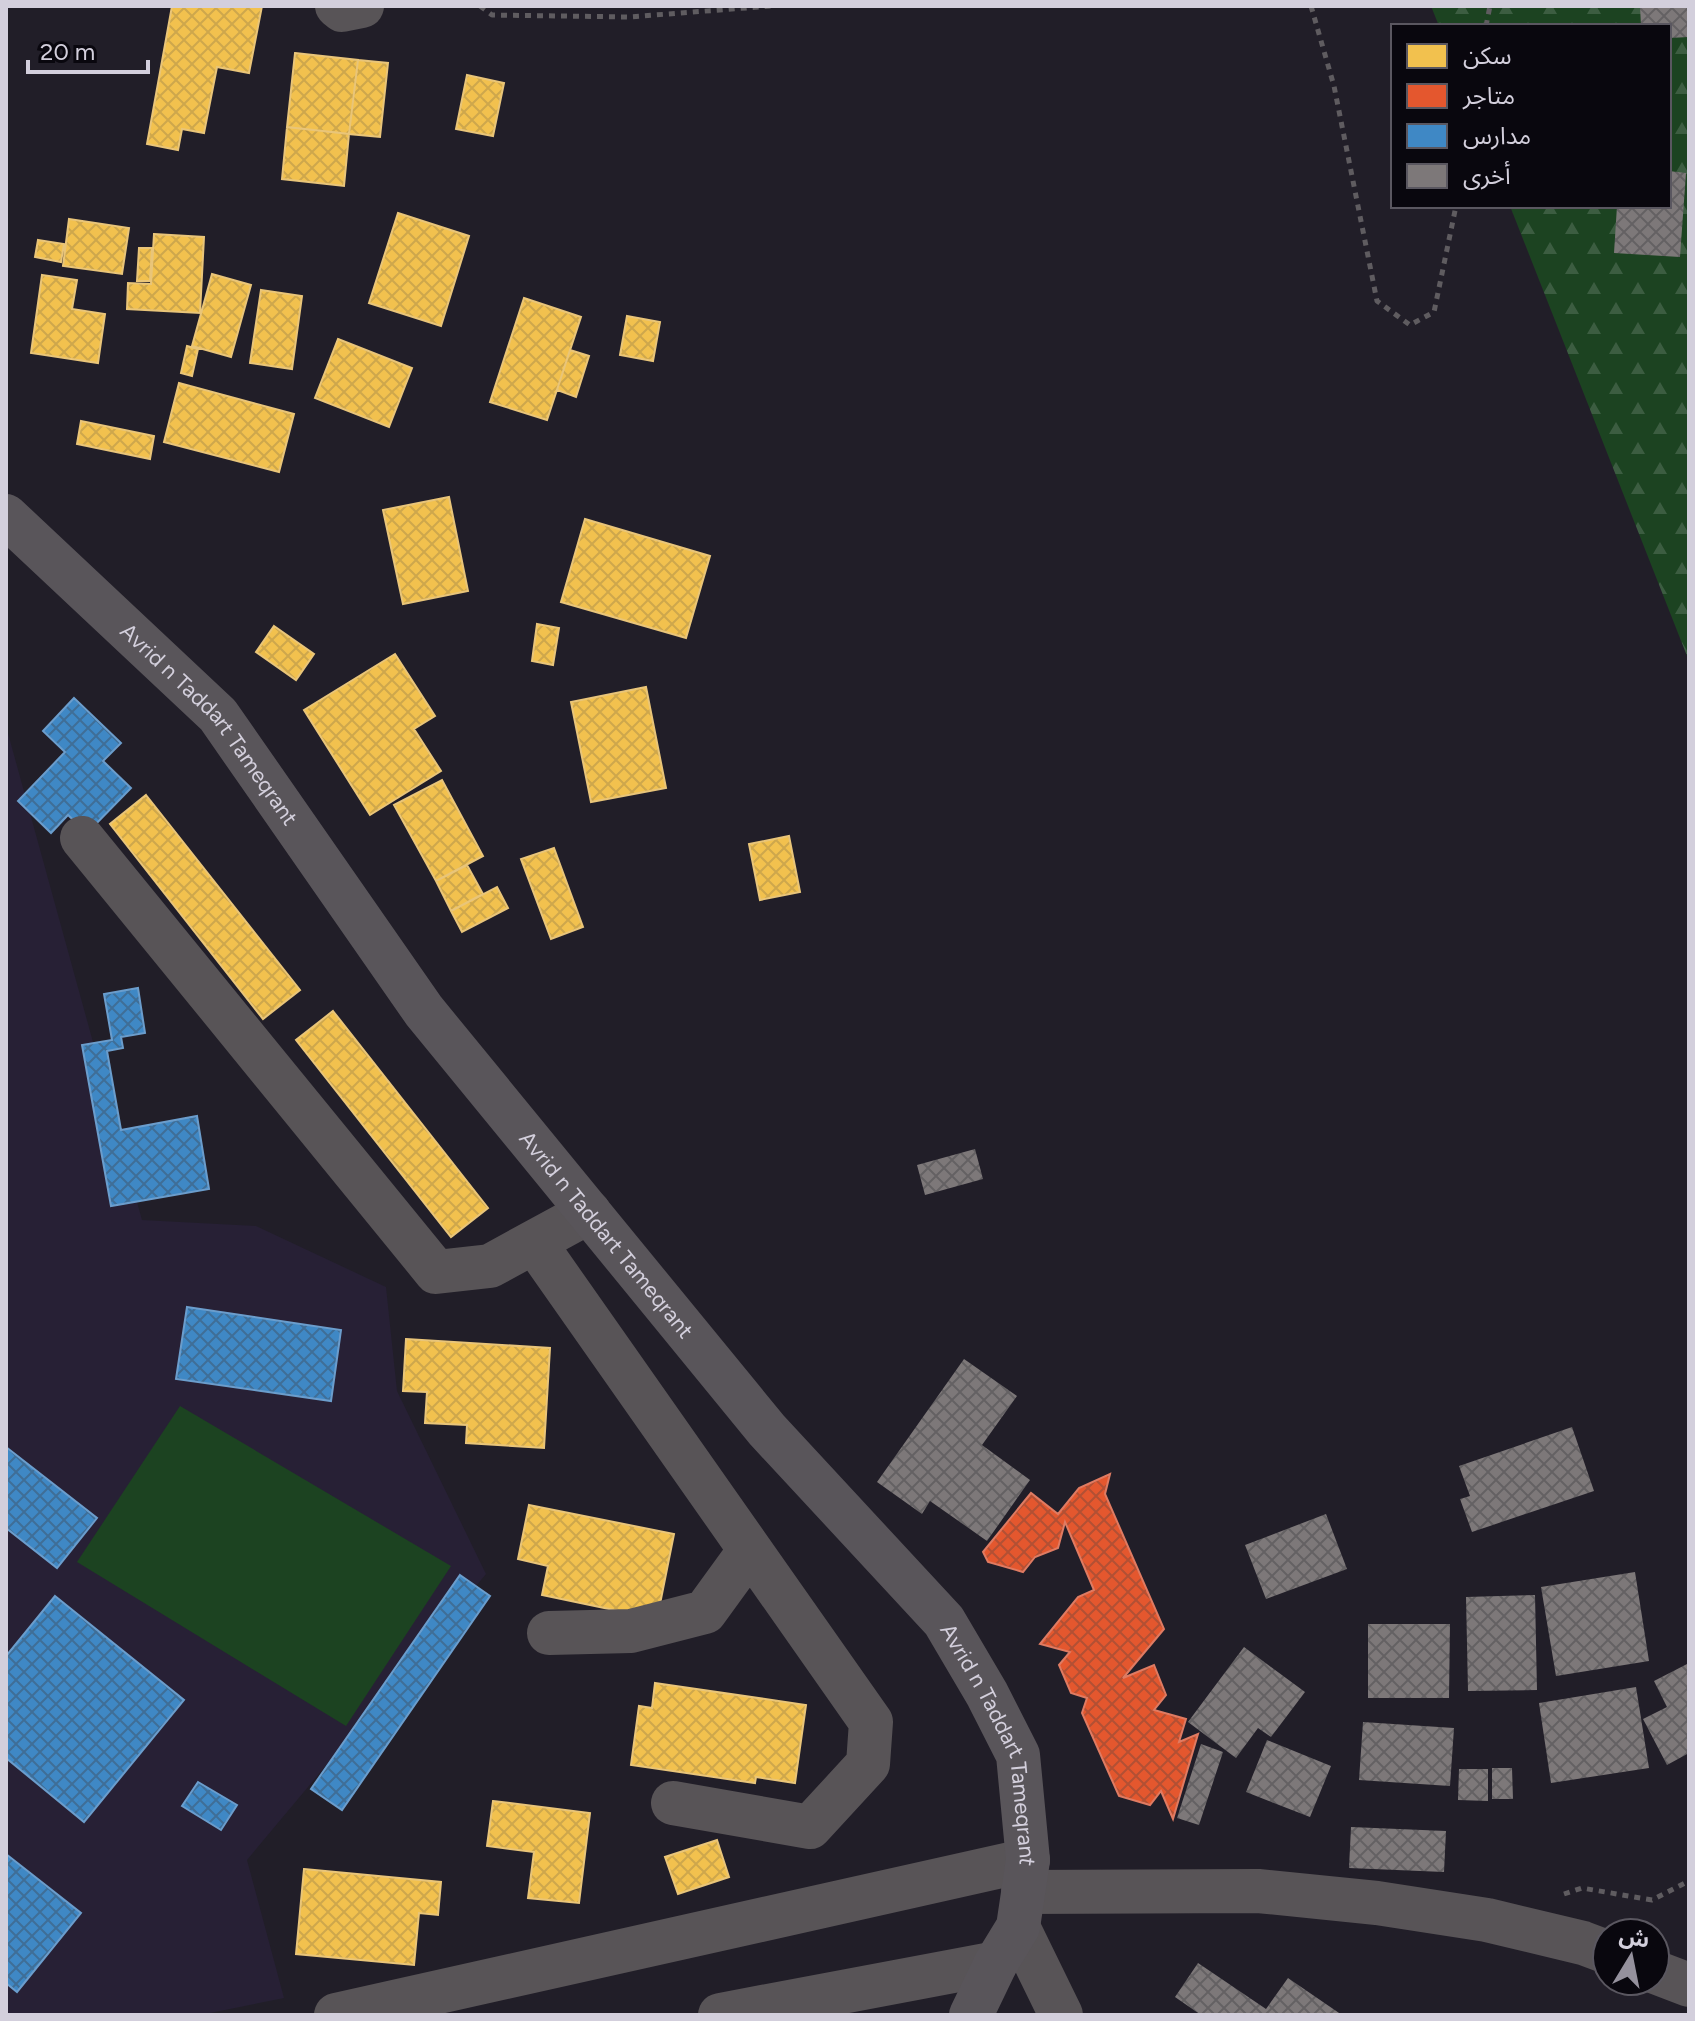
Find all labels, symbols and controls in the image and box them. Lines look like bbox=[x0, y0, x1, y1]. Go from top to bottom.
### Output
scale bar bbox=[28, 24, 148, 74]
legend bbox=[1391, 24, 1671, 208]
text: 20 m bbox=[40, 37, 95, 66]
text: سكن bbox=[1463, 41, 1512, 70]
text: متاجر bbox=[1462, 81, 1515, 110]
text: مدارس bbox=[1463, 121, 1531, 150]
text: أخرى bbox=[1463, 160, 1511, 190]
street label: Avrid n Taddart Tameqrant bbox=[115, 617, 304, 830]
street label: Avrid n Taddart Tameqrant bbox=[514, 1125, 700, 1343]
street label: Avrid n Taddart Tameqrant bbox=[935, 1618, 1042, 1868]
north arrow bbox=[1591, 1917, 1671, 1997]
text: ش bbox=[1617, 1922, 1652, 1954]

